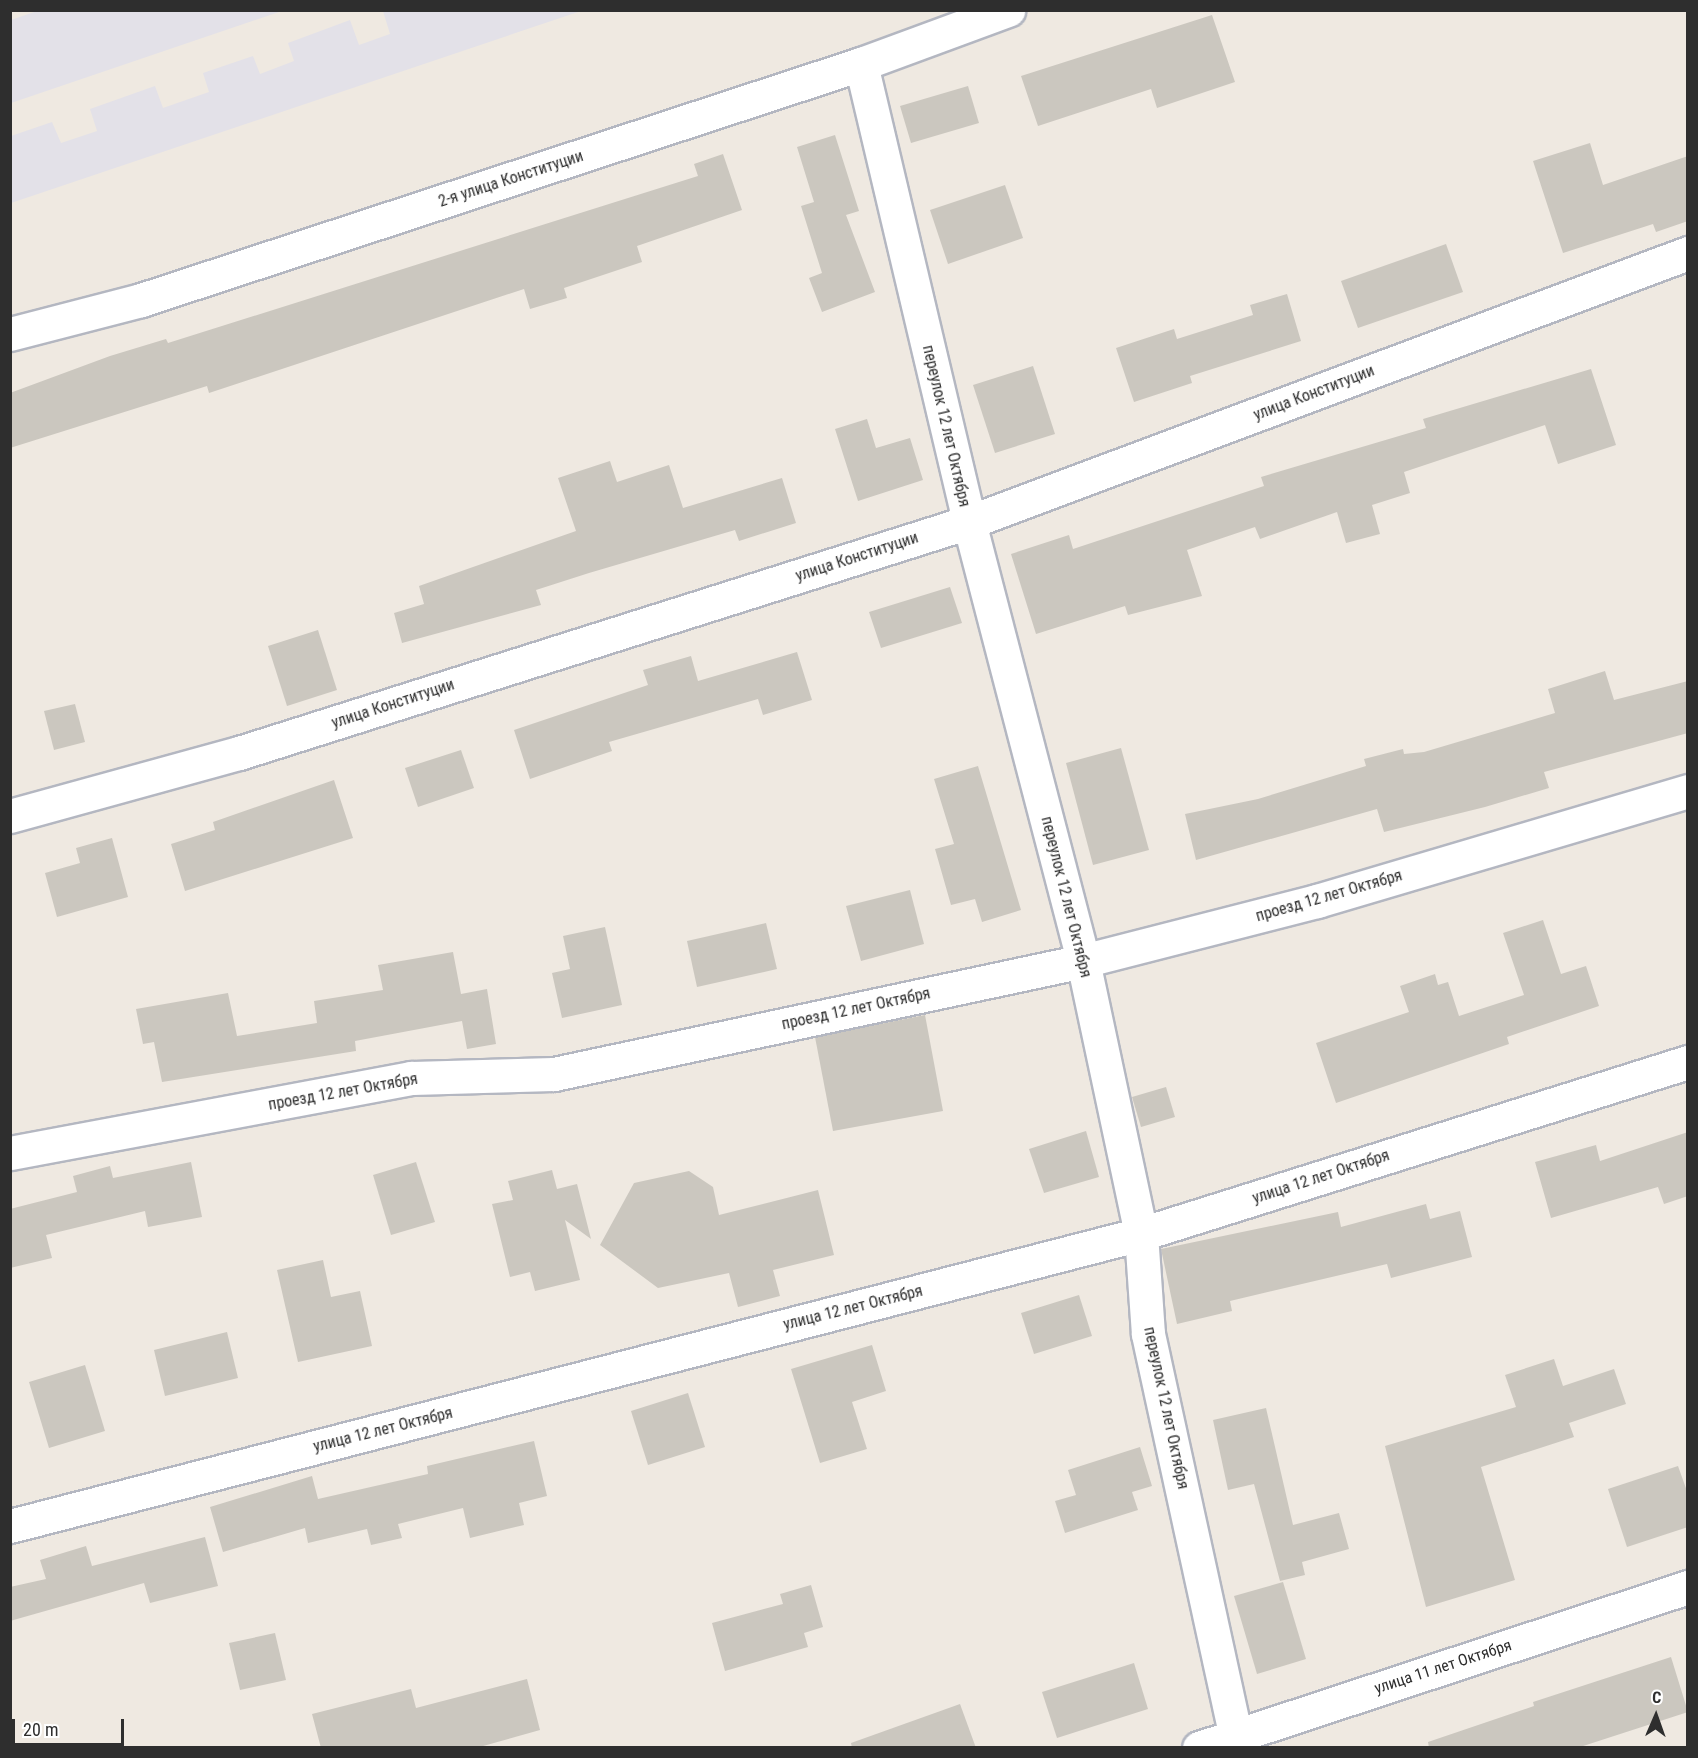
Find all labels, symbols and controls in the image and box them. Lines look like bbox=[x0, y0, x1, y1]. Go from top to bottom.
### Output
street label: 2-я улица Конституции bbox=[436, 147, 586, 211]
street label: переулок 12 лет Октября bbox=[918, 343, 974, 509]
street label: улица Конституции bbox=[1251, 361, 1377, 425]
street label: улица Конституции bbox=[793, 528, 921, 586]
street label: улица Конституции bbox=[329, 675, 457, 733]
street label: переулок 12 лет Октября bbox=[1037, 814, 1095, 980]
street label: проезд 12 лет Октября bbox=[1254, 866, 1404, 926]
street label: проезд 12 лет Октября bbox=[780, 984, 932, 1034]
street label: проезд 12 лет Октября bbox=[267, 1069, 419, 1115]
street label: улица 12 лет Октября bbox=[1250, 1146, 1392, 1208]
street label: улица 12 лет Октября bbox=[781, 1281, 925, 1335]
street label: переулок 12 лет Октября bbox=[1139, 1325, 1193, 1491]
street label: улица 12 лет Октября bbox=[311, 1403, 455, 1457]
street label: улица 11 лет Октября bbox=[1372, 1636, 1514, 1698]
north arrow bbox=[1626, 1686, 1686, 1746]
text: С bbox=[1652, 1688, 1662, 1707]
scale bar bbox=[15, 1707, 128, 1745]
text: 20 m bbox=[23, 1719, 58, 1740]

